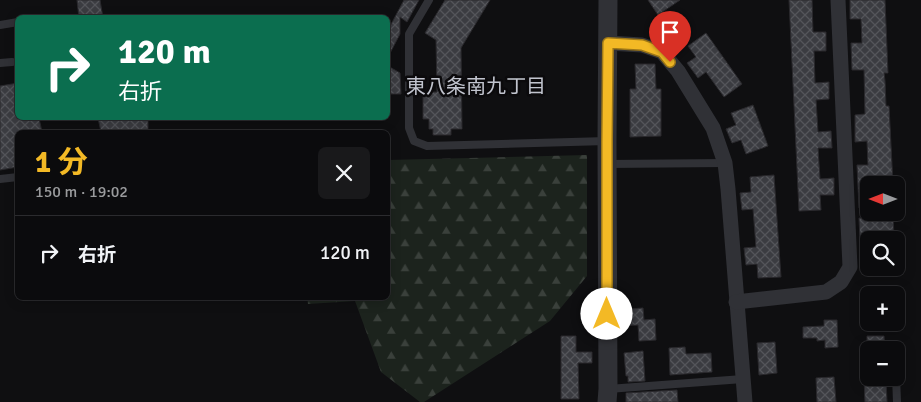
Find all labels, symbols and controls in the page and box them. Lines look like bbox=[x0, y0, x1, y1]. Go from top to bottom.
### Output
pin bbox=[649, 11, 691, 62]
icon: arrive bbox=[656, 18, 684, 46]
text: 120 m bbox=[118, 30, 211, 73]
icon: right bbox=[35, 35, 100, 100]
district label: 東八条南九丁目 bbox=[406, 74, 546, 99]
text: 右折 bbox=[118, 78, 162, 105]
text: 1 分 bbox=[35, 144, 88, 181]
button: close bbox=[318, 147, 370, 199]
north arrow bbox=[860, 176, 905, 221]
map controls bbox=[860, 176, 905, 386]
text: 150 m · 19:02 bbox=[35, 182, 128, 202]
button: search bbox=[860, 231, 905, 276]
icon: right bbox=[35, 239, 63, 267]
text: 120 m bbox=[320, 241, 370, 265]
text: 右折 bbox=[78, 243, 116, 267]
button: + bbox=[860, 286, 905, 331]
position arrow bbox=[580, 287, 632, 339]
button: − bbox=[860, 341, 905, 386]

